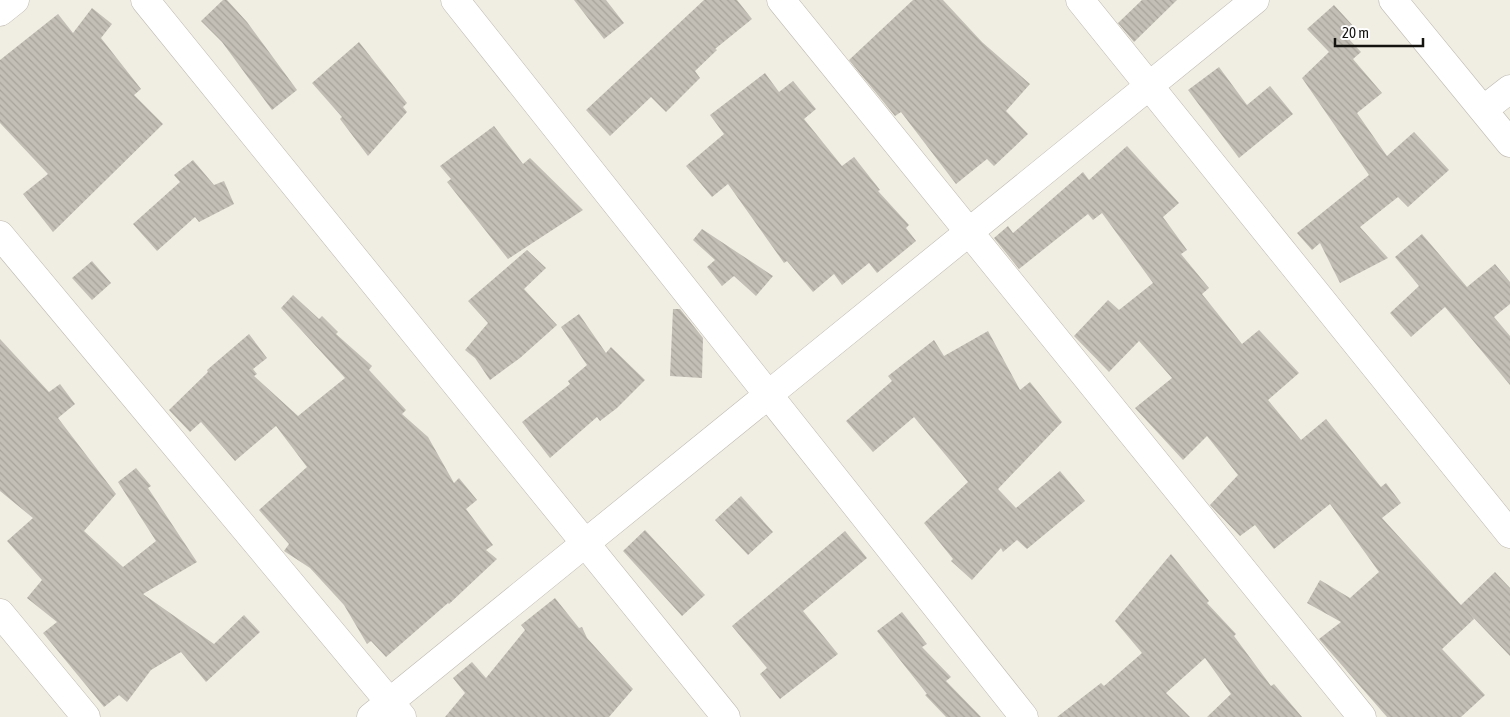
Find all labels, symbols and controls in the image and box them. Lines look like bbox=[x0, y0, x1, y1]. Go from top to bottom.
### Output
scale bar bbox=[1335, 15, 1422, 47]
text: 20 m bbox=[1342, 24, 1369, 41]

